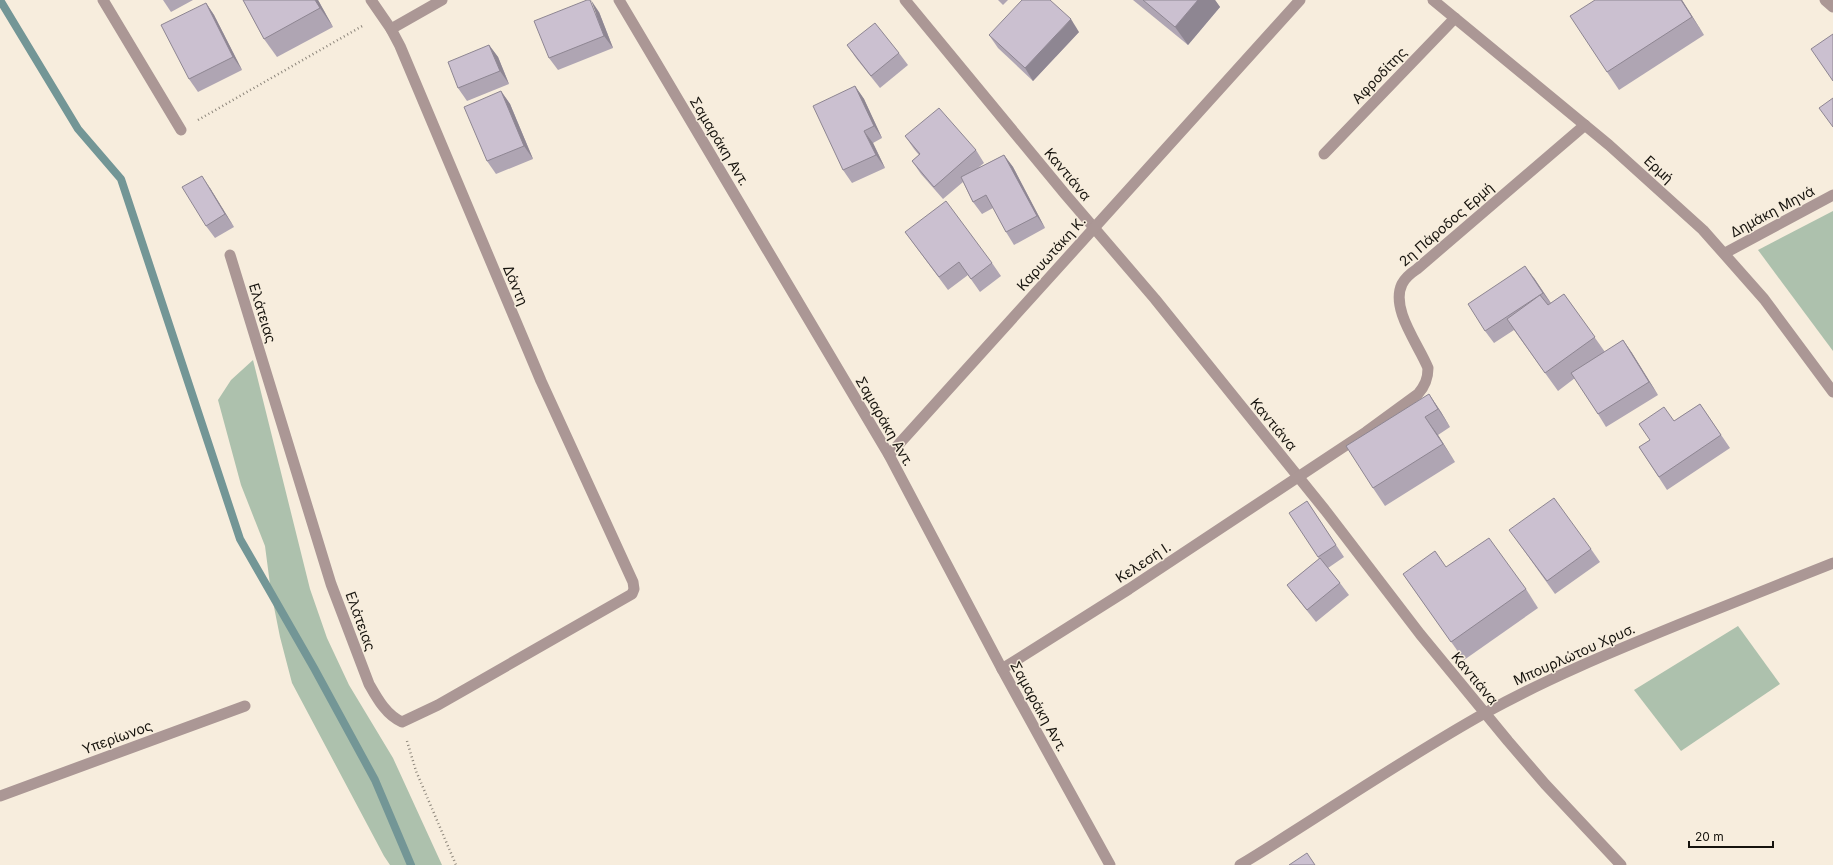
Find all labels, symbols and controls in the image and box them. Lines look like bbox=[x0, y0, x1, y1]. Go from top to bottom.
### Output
street label: Αφροδίτης bbox=[1348, 43, 1410, 107]
street label: Σαμαράκη Αντ. bbox=[687, 93, 753, 189]
street label: Καντιάνα bbox=[1041, 144, 1095, 204]
street label: Ερμή bbox=[1641, 151, 1677, 187]
street label: 2η Πάροδος Ερμή bbox=[1395, 178, 1497, 270]
street label: Δημάκη Μηνά bbox=[1727, 182, 1817, 240]
street label: Καρυωτάκη Κ. bbox=[1013, 212, 1089, 294]
street label: Δάντη bbox=[500, 262, 532, 308]
street label: Ελάτειας bbox=[246, 281, 280, 345]
street label: Σαμαράκη Αντ. bbox=[852, 373, 918, 469]
street label: Καντιάνα bbox=[1247, 394, 1301, 454]
street label: Κελεσή Ι. bbox=[1112, 538, 1174, 586]
street label: Ελάτειας bbox=[342, 589, 380, 653]
street label: Μπουρλώτου Χρυσ. bbox=[1511, 620, 1637, 688]
street label: Καντιάνα bbox=[1448, 648, 1502, 708]
street label: Σαμαράκη Αντ. bbox=[1007, 658, 1071, 754]
street label: Υπερίωνος bbox=[80, 716, 154, 758]
scale bar bbox=[1689, 823, 1773, 849]
text: 20 m bbox=[1695, 829, 1724, 844]

